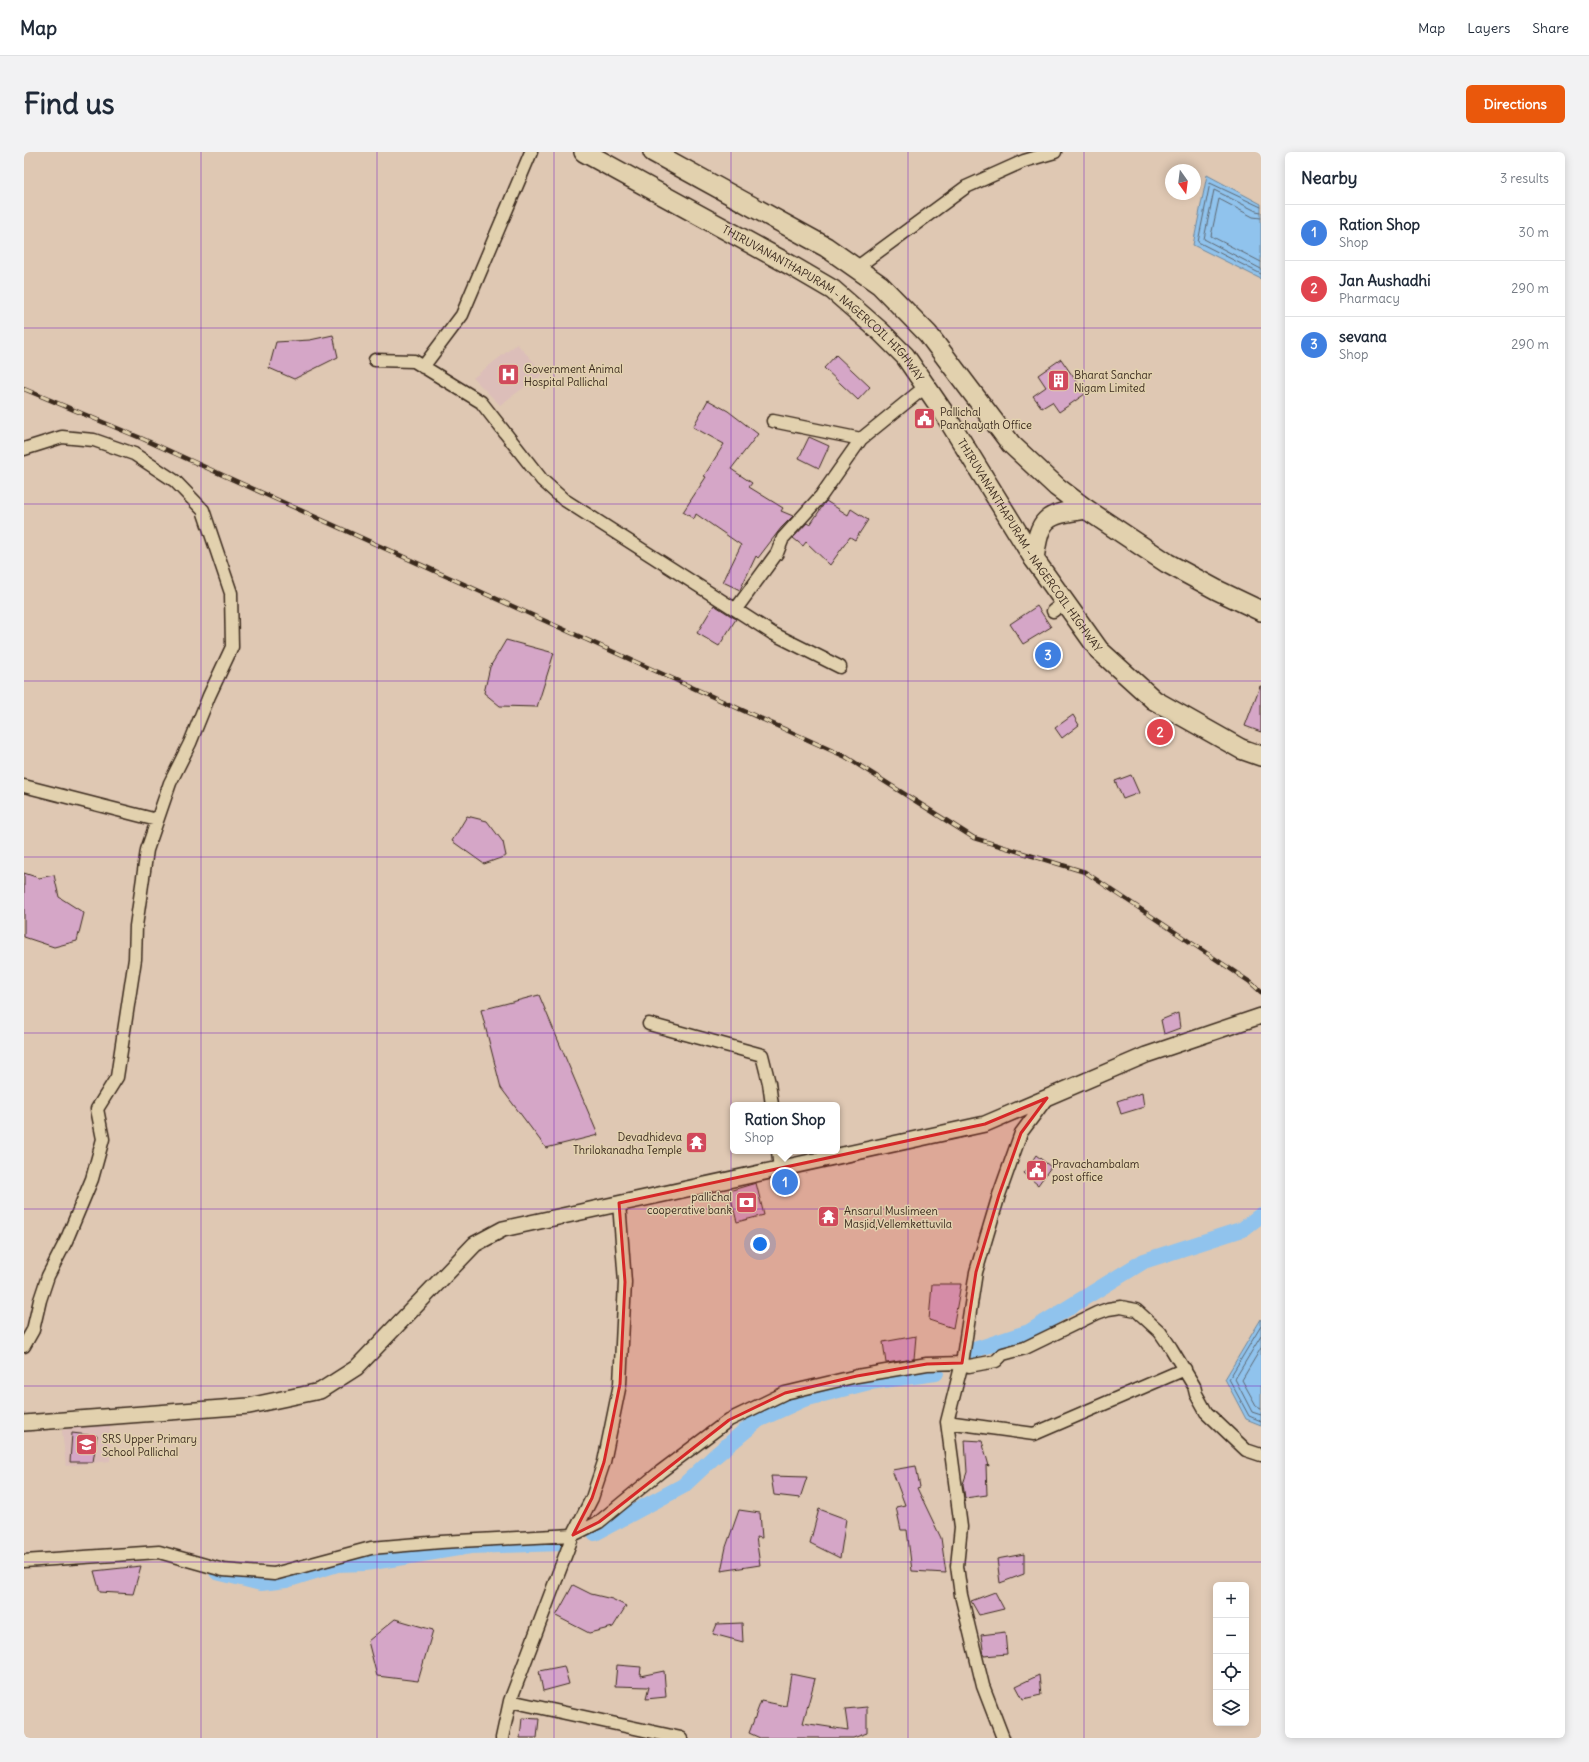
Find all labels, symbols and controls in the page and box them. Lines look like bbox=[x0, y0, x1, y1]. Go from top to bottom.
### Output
text: Map bbox=[20, 16, 57, 40]
text: Map bbox=[1418, 19, 1445, 37]
text: Layers bbox=[1467, 19, 1510, 37]
text: Share bbox=[1532, 19, 1569, 37]
button: Directions bbox=[1466, 85, 1565, 123]
text: Find us bbox=[24, 86, 115, 122]
north arrow bbox=[1165, 164, 1201, 200]
text: Nearby bbox=[1301, 167, 1357, 189]
text: 3 results bbox=[1500, 170, 1549, 187]
text: Ration Shop bbox=[1339, 215, 1420, 234]
street label: THIRUVANANTHAPURAM - NAGERCOIL HIGHWAY bbox=[720, 222, 927, 384]
text: 1 bbox=[1311, 224, 1317, 241]
text: 30 m bbox=[1519, 224, 1549, 241]
text: Shop bbox=[1339, 234, 1368, 251]
text: Jan Aushadhi bbox=[1339, 271, 1431, 290]
text: 2 bbox=[1310, 280, 1318, 297]
text: 290 m bbox=[1511, 280, 1549, 297]
text: Pharmacy bbox=[1339, 290, 1400, 307]
text: sevana bbox=[1339, 327, 1387, 346]
text: 3 bbox=[1310, 336, 1318, 353]
text: 290 m bbox=[1511, 336, 1549, 353]
text: Shop bbox=[1339, 346, 1368, 363]
hospital icon: Government Animal Hospital Pallichal bbox=[495, 362, 521, 388]
place label: Government Animal Hospital Pallichal bbox=[524, 362, 623, 389]
building icon: Bharat Sanchar Nigam Limited bbox=[1046, 368, 1072, 394]
place label: Bharat Sanchar Nigam Limited bbox=[1074, 368, 1153, 395]
public building icon: Pallichal Panchayath Office bbox=[912, 405, 938, 431]
place label: Pallichal Panchayath Office bbox=[940, 405, 1032, 432]
street label: THIRUVANANTHAPURAM - NAGERCOIL HIGHWAY bbox=[954, 436, 1105, 654]
pin: 3 bbox=[1035, 640, 1061, 670]
pin: 2 bbox=[1147, 717, 1173, 747]
popup bbox=[730, 1102, 840, 1154]
text: Ration Shop bbox=[744, 1110, 826, 1129]
text: Shop bbox=[744, 1129, 774, 1146]
place label: Devadhideva Thrilokanadha Temple bbox=[573, 1130, 682, 1157]
temple icon: Devadhideva Thrilokanadha Temple bbox=[684, 1130, 710, 1156]
public building icon: Pravachambalam post office bbox=[1024, 1157, 1050, 1183]
place label: Pravachambalam post office bbox=[1052, 1157, 1140, 1184]
pin: 1 bbox=[772, 1167, 798, 1197]
place label: pallichal cooperative bank bbox=[647, 1190, 732, 1217]
bank icon: pallichal cooperative bank bbox=[734, 1190, 760, 1216]
temple icon: Ansarul Muslimeen Masjid,Vellemkettuvila bbox=[815, 1204, 841, 1230]
place label: Ansarul Muslimeen Masjid,Vellemkettuvila bbox=[844, 1204, 952, 1231]
your location bbox=[750, 1234, 770, 1254]
school or university icon: SRS Upper Primary School Pallichal bbox=[74, 1432, 100, 1458]
place label: SRS Upper Primary School Pallichal bbox=[102, 1432, 197, 1459]
map controls bbox=[1213, 1582, 1249, 1726]
button: + bbox=[1213, 1582, 1249, 1618]
button: − bbox=[1213, 1618, 1249, 1654]
button: locate bbox=[1213, 1654, 1249, 1690]
button: layers bbox=[1213, 1690, 1249, 1726]

